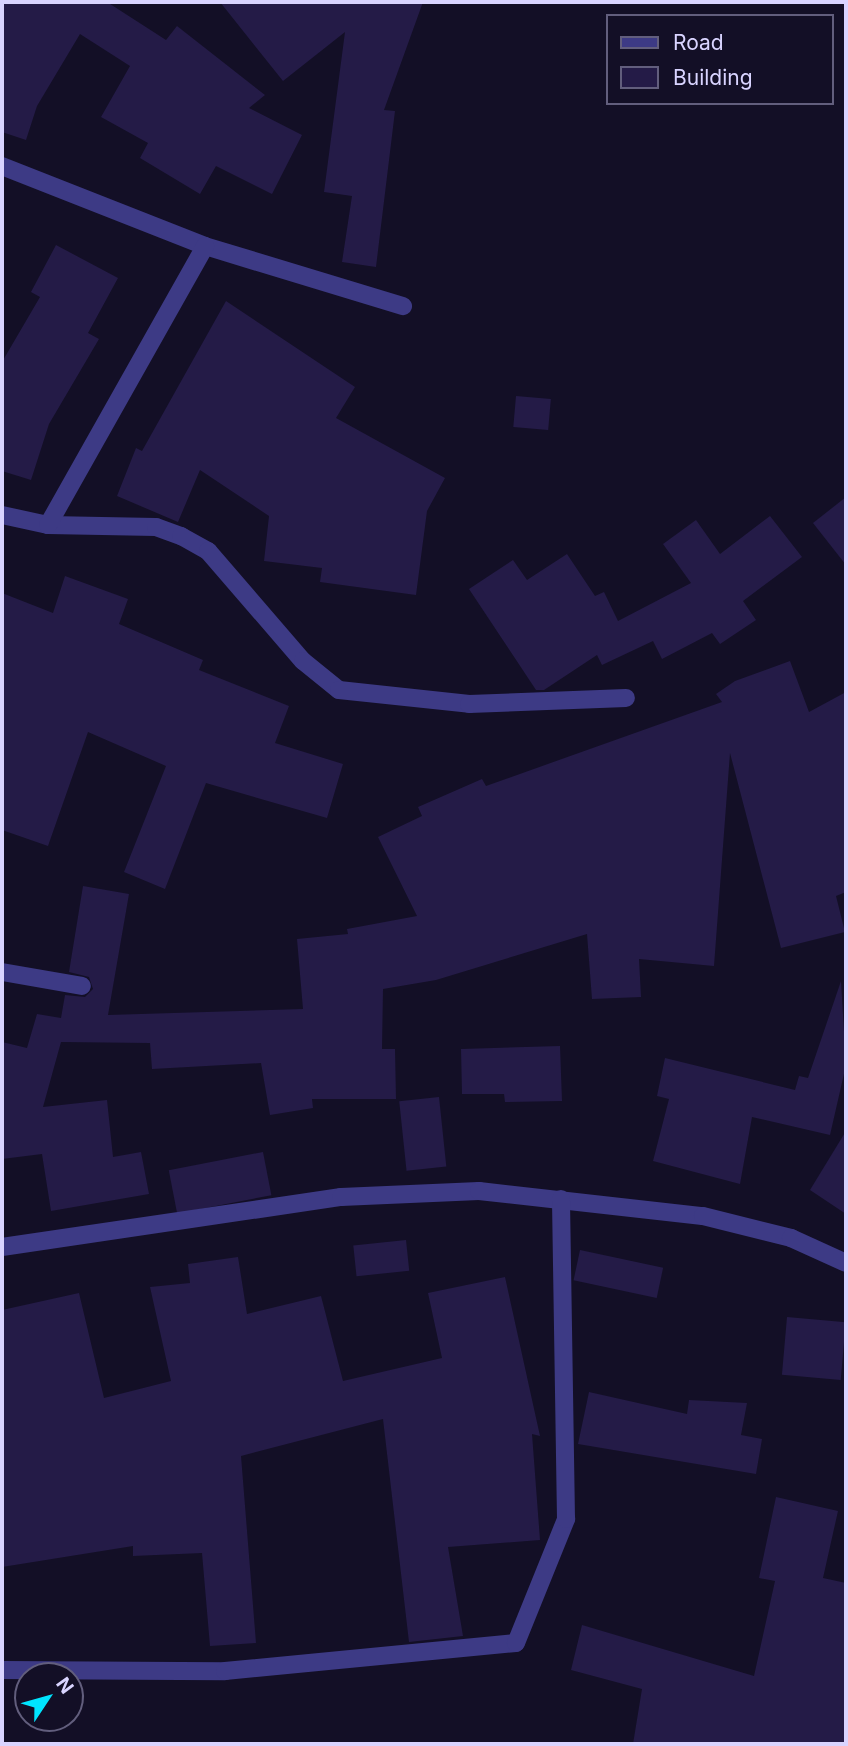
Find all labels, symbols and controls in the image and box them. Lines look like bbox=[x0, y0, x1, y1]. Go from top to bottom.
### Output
legend bbox=[606, 14, 834, 105]
text: Road bbox=[673, 30, 724, 55]
text: Building bbox=[673, 65, 753, 90]
north arrow bbox=[14, 1662, 84, 1732]
text: N bbox=[51, 1673, 78, 1698]

